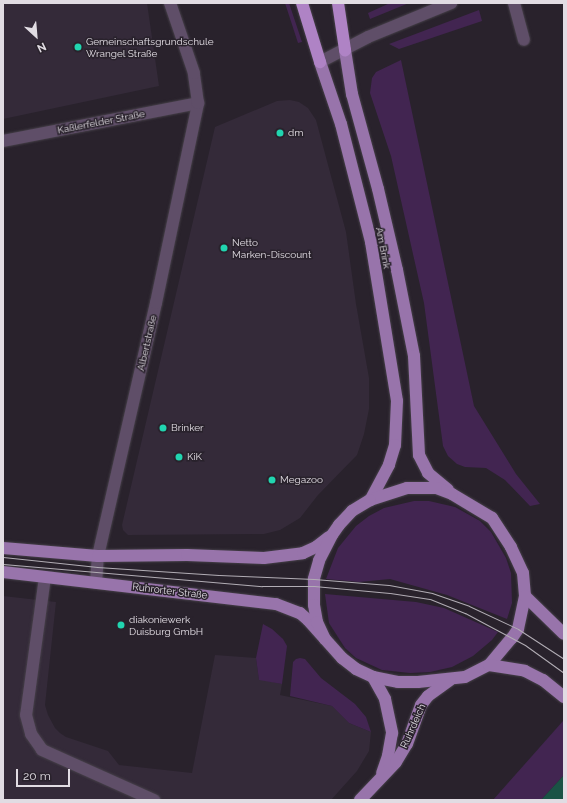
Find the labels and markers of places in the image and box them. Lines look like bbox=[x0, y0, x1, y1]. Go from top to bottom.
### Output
place label: Gemeinschaftsgrundschule Wrangel Straße bbox=[86, 35, 213, 58]
marker: Gemeinschaftsgrundschule Wrangel Straße bbox=[73, 42, 83, 52]
place label: dm bbox=[288, 127, 303, 139]
marker: dm bbox=[275, 128, 285, 138]
place label: Netto Marken-Discount bbox=[232, 236, 311, 260]
marker: Netto Marken-Discount bbox=[219, 243, 229, 253]
place label: Brinker bbox=[171, 422, 204, 434]
marker: Brinker bbox=[158, 423, 168, 433]
place label: KiK bbox=[187, 451, 202, 463]
marker: KiK bbox=[174, 452, 184, 462]
place label: Megazoo bbox=[280, 474, 323, 486]
marker: Megazoo bbox=[267, 475, 277, 485]
place label: diakoniewerk Duisburg GmbH bbox=[129, 613, 203, 636]
marker: diakoniewerk Duisburg GmbH bbox=[116, 620, 126, 630]

